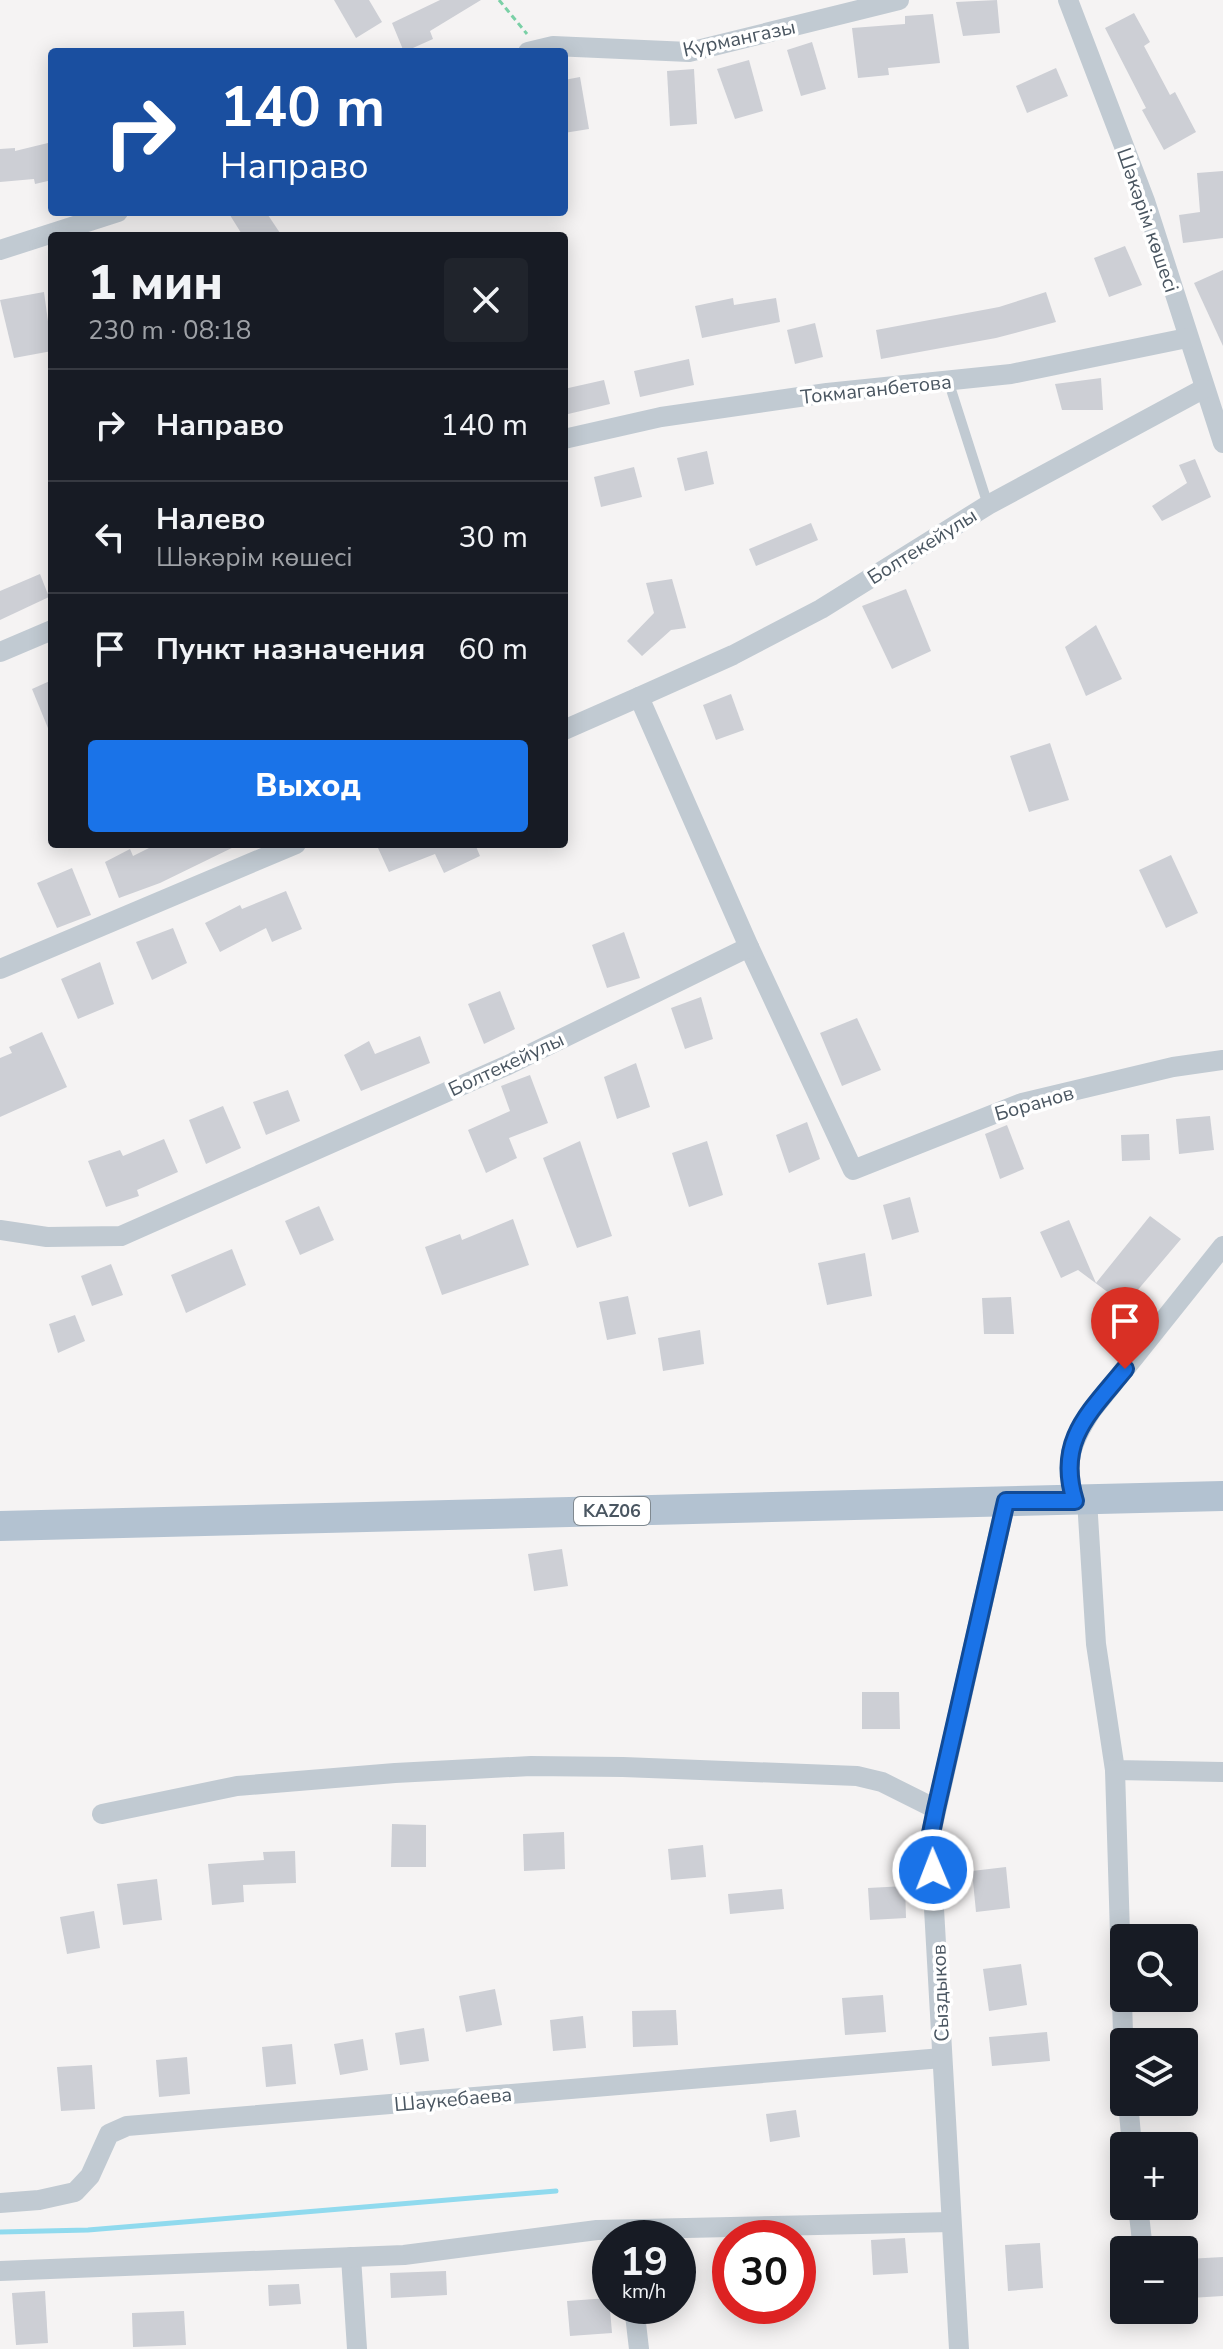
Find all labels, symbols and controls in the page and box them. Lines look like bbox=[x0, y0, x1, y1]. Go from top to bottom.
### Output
street label: Курмангазы bbox=[680, 13, 798, 64]
text: 140 m bbox=[220, 69, 385, 146]
icon: right bbox=[88, 80, 192, 184]
text: Направо bbox=[220, 142, 369, 191]
street label: Шәкәрім көшесі bbox=[1110, 144, 1185, 296]
text: 1 мин bbox=[88, 250, 223, 316]
button: close bbox=[444, 258, 528, 342]
text: 230 m · 08:18 bbox=[88, 313, 251, 348]
street label: Токмаганбетова bbox=[799, 368, 953, 411]
icon: right bbox=[88, 403, 132, 447]
text: Направо bbox=[156, 405, 284, 446]
text: 140 m bbox=[441, 405, 528, 446]
text: Налево bbox=[156, 499, 265, 540]
street label: Болтекейулы bbox=[862, 502, 982, 591]
icon: left bbox=[88, 515, 132, 559]
text: 30 m bbox=[459, 517, 528, 558]
text: Шәкәрім көшесі bbox=[156, 540, 353, 575]
icon: arrive bbox=[88, 627, 132, 671]
text: Пункт назначения bbox=[156, 629, 425, 670]
text: 60 m bbox=[459, 629, 528, 670]
button: Выход bbox=[88, 740, 528, 832]
street label: Болтекейулы bbox=[444, 1026, 568, 1103]
street label: Боранов bbox=[991, 1079, 1077, 1128]
pin bbox=[1091, 1287, 1159, 1369]
icon: arrive bbox=[1103, 1299, 1147, 1343]
road number: KАZ06 bbox=[574, 1497, 650, 1525]
position arrow bbox=[891, 1828, 975, 1912]
map controls bbox=[1110, 1924, 1198, 2324]
button: search bbox=[1110, 1924, 1198, 2012]
street label: Сыздыков bbox=[925, 1944, 956, 2042]
button: layers bbox=[1110, 2028, 1198, 2116]
street label: Шаукебаева bbox=[393, 2081, 513, 2118]
button: + bbox=[1110, 2132, 1198, 2220]
speed limit sign: 30 bbox=[712, 2220, 816, 2324]
text: 19 bbox=[620, 2235, 668, 2289]
button: − bbox=[1110, 2236, 1198, 2324]
text: km/h bbox=[622, 2278, 666, 2305]

